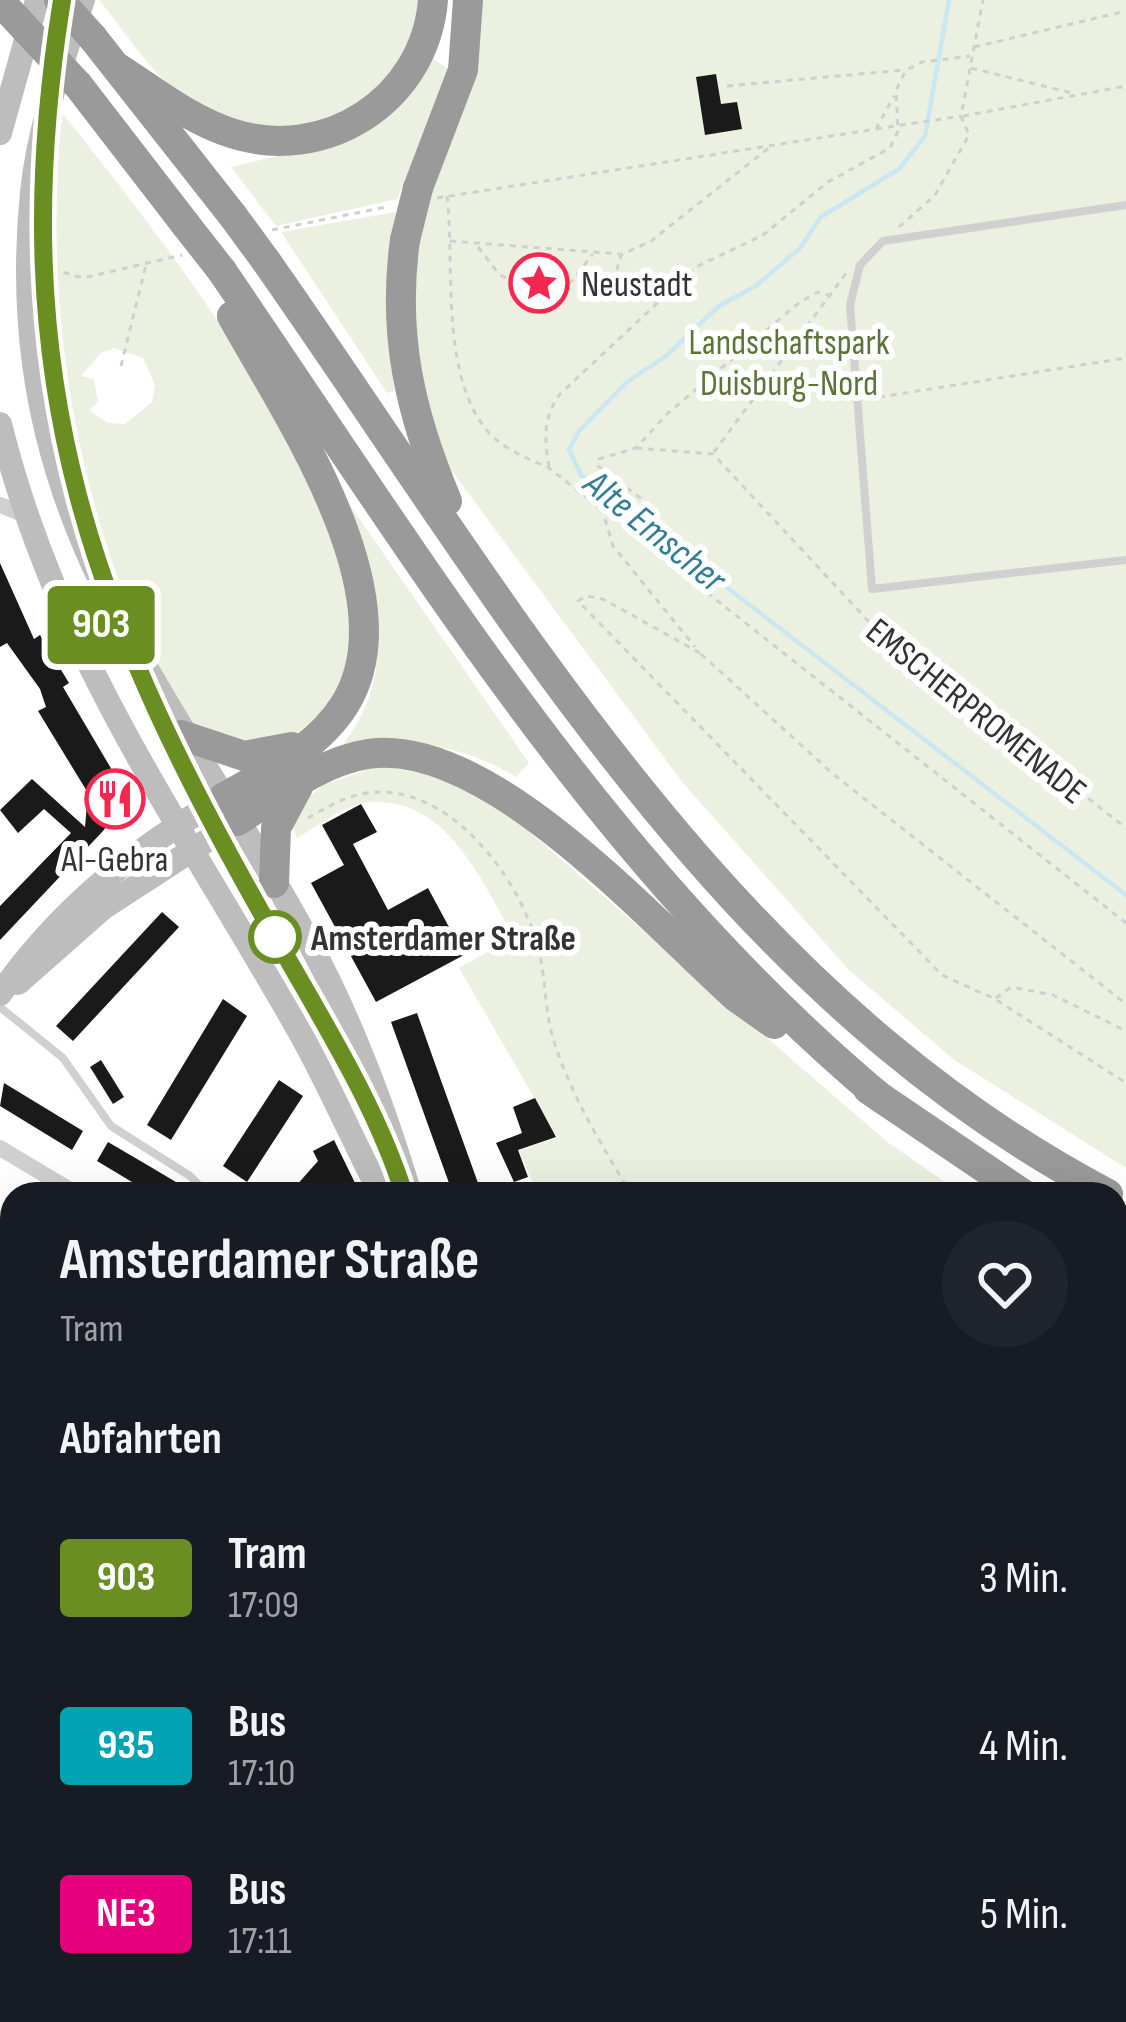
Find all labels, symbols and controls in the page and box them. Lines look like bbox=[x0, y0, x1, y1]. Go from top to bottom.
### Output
place icon: Neustadt bbox=[508, 252, 570, 314]
place label: Neustadt bbox=[581, 264, 692, 307]
park label: Landschaftspark Duisburg-Nord bbox=[688, 322, 890, 406]
water label: Alte Emscher bbox=[573, 459, 736, 605]
line badge: 903 bbox=[32, 586, 170, 664]
text: 903 bbox=[72, 599, 130, 650]
street label: EMSCHERPROMENADE bbox=[857, 610, 1094, 814]
restaurant icon: Al-Gebra bbox=[84, 768, 146, 830]
place label: Al-Gebra bbox=[61, 839, 168, 882]
marker: Amsterdamer Straße bbox=[250, 912, 300, 962]
place label: Amsterdamer Straße bbox=[310, 918, 576, 961]
button: heart bbox=[942, 1221, 1068, 1347]
text: Amsterdamer Straße bbox=[60, 1227, 479, 1295]
text: Tram bbox=[60, 1306, 124, 1353]
text: Abfahrten bbox=[60, 1412, 222, 1467]
text: Tram bbox=[228, 1527, 307, 1582]
text: 3 Min. bbox=[979, 1551, 1068, 1606]
text: 903 bbox=[97, 1552, 155, 1603]
text: 17:09 bbox=[228, 1582, 299, 1629]
text: Bus bbox=[228, 1695, 286, 1750]
text: 4 Min. bbox=[979, 1719, 1068, 1774]
text: 935 bbox=[97, 1720, 155, 1771]
text: 17:10 bbox=[228, 1750, 295, 1797]
text: Bus bbox=[228, 1863, 286, 1918]
text: 5 Min. bbox=[980, 1887, 1068, 1942]
text: NE3 bbox=[96, 1888, 156, 1939]
text: 17:11 bbox=[228, 1918, 292, 1965]

